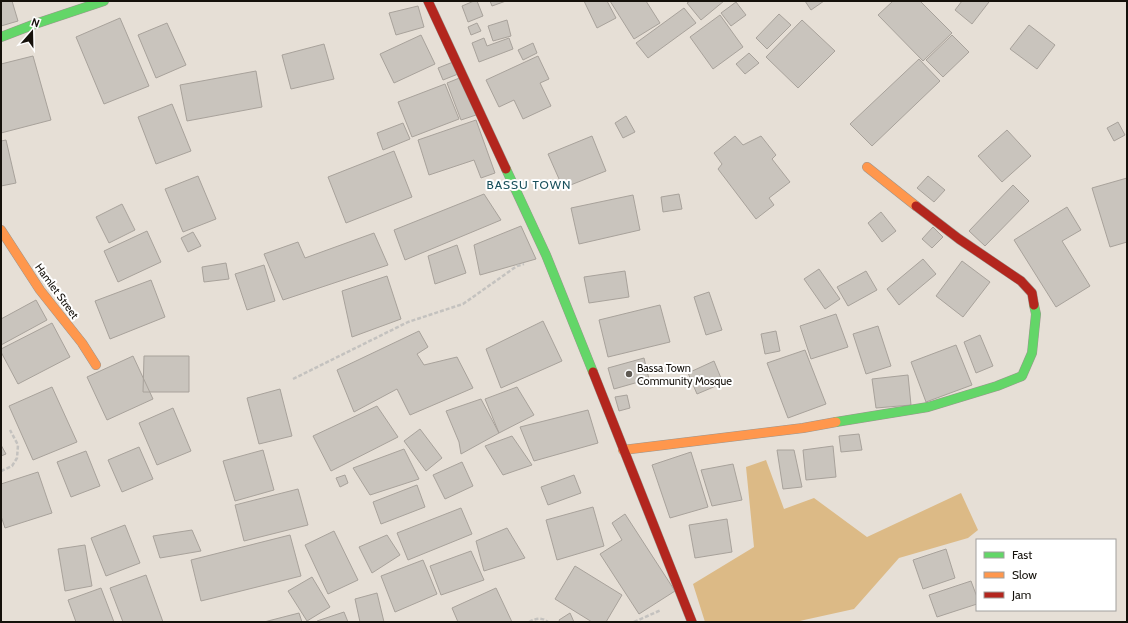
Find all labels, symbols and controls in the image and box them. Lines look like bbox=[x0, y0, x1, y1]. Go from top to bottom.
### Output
north arrow bbox=[12, 12, 52, 52]
text: N bbox=[29, 15, 41, 31]
district label: BASSU TOWN bbox=[486, 177, 572, 192]
street label: Hamlet Street bbox=[32, 261, 82, 322]
place label: Bassa Town Community Mosque bbox=[637, 361, 732, 388]
marker: Bassa Town Community Mosque bbox=[624, 369, 634, 379]
legend bbox=[976, 539, 1116, 611]
text: Fast bbox=[1012, 547, 1032, 562]
text: Slow bbox=[1012, 567, 1037, 582]
text: Jam bbox=[1011, 587, 1031, 602]

